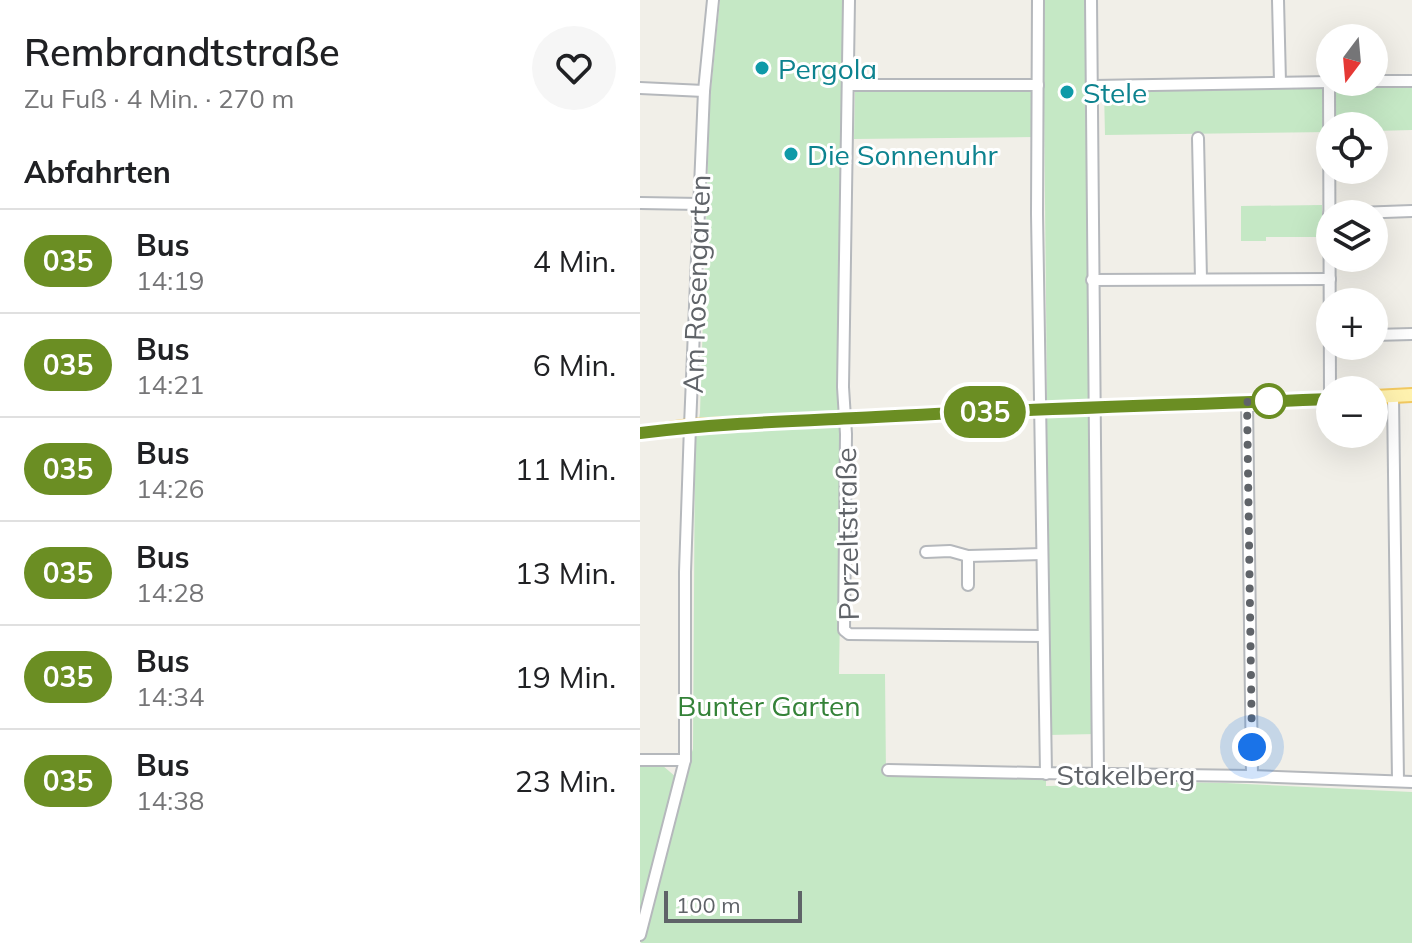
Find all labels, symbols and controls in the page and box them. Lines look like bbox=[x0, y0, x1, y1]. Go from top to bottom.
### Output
north arrow bbox=[1316, 24, 1388, 96]
map controls bbox=[1316, 24, 1388, 448]
button: heart bbox=[532, 26, 616, 110]
text: Rembrandtstraße bbox=[24, 28, 340, 76]
place label: Pergola bbox=[778, 51, 877, 86]
marker: Pergola bbox=[753, 59, 771, 77]
place label: Stele bbox=[1083, 75, 1147, 110]
text: Zu Fuß · 4 Min. · 270 m bbox=[24, 82, 294, 115]
marker: Stele bbox=[1058, 83, 1076, 101]
button: locate bbox=[1316, 112, 1388, 184]
place label: Die Sonnenuhr bbox=[807, 137, 999, 172]
marker: Die Sonnenuhr bbox=[782, 145, 800, 163]
text: Abfahrten bbox=[24, 153, 171, 191]
street label: Am Rosengarten bbox=[675, 174, 717, 394]
button: layers bbox=[1316, 200, 1388, 272]
text: Bus bbox=[136, 226, 190, 264]
text: 4 Min. bbox=[533, 242, 616, 280]
text: 035 bbox=[43, 243, 93, 278]
text: 14:19 bbox=[136, 264, 204, 297]
button: + bbox=[1316, 288, 1388, 360]
text: Bus bbox=[136, 330, 190, 368]
text: 6 Min. bbox=[533, 346, 616, 384]
text: 035 bbox=[43, 347, 93, 382]
text: 14:21 bbox=[136, 368, 204, 401]
button: − bbox=[1316, 376, 1388, 448]
unlabelled marker bbox=[1252, 384, 1286, 418]
line badge: 035 bbox=[939, 386, 1031, 438]
text: 035 bbox=[960, 394, 1010, 429]
text: Bus bbox=[136, 434, 190, 472]
street label: Porzeltstraße bbox=[828, 447, 866, 621]
text: 11 Min. bbox=[515, 450, 616, 488]
text: 035 bbox=[43, 451, 93, 486]
text: 14:26 bbox=[136, 472, 204, 505]
text: Bus bbox=[136, 538, 190, 576]
text: 13 Min. bbox=[515, 554, 616, 592]
text: 035 bbox=[43, 555, 93, 590]
text: 14:28 bbox=[136, 576, 204, 609]
text: Bus bbox=[136, 642, 190, 680]
text: 19 Min. bbox=[515, 658, 616, 696]
text: 035 bbox=[43, 659, 93, 694]
text: 14:34 bbox=[136, 680, 204, 713]
park label: Bunter Garten bbox=[677, 688, 861, 723]
your location bbox=[1232, 727, 1272, 767]
text: Bus bbox=[136, 746, 190, 784]
street label: Stakelberg bbox=[1057, 757, 1195, 792]
text: 23 Min. bbox=[515, 762, 616, 800]
text: 035 bbox=[43, 763, 93, 798]
text: 14:38 bbox=[136, 784, 204, 817]
scale bar bbox=[664, 887, 802, 923]
text: 100 m bbox=[676, 891, 741, 919]

